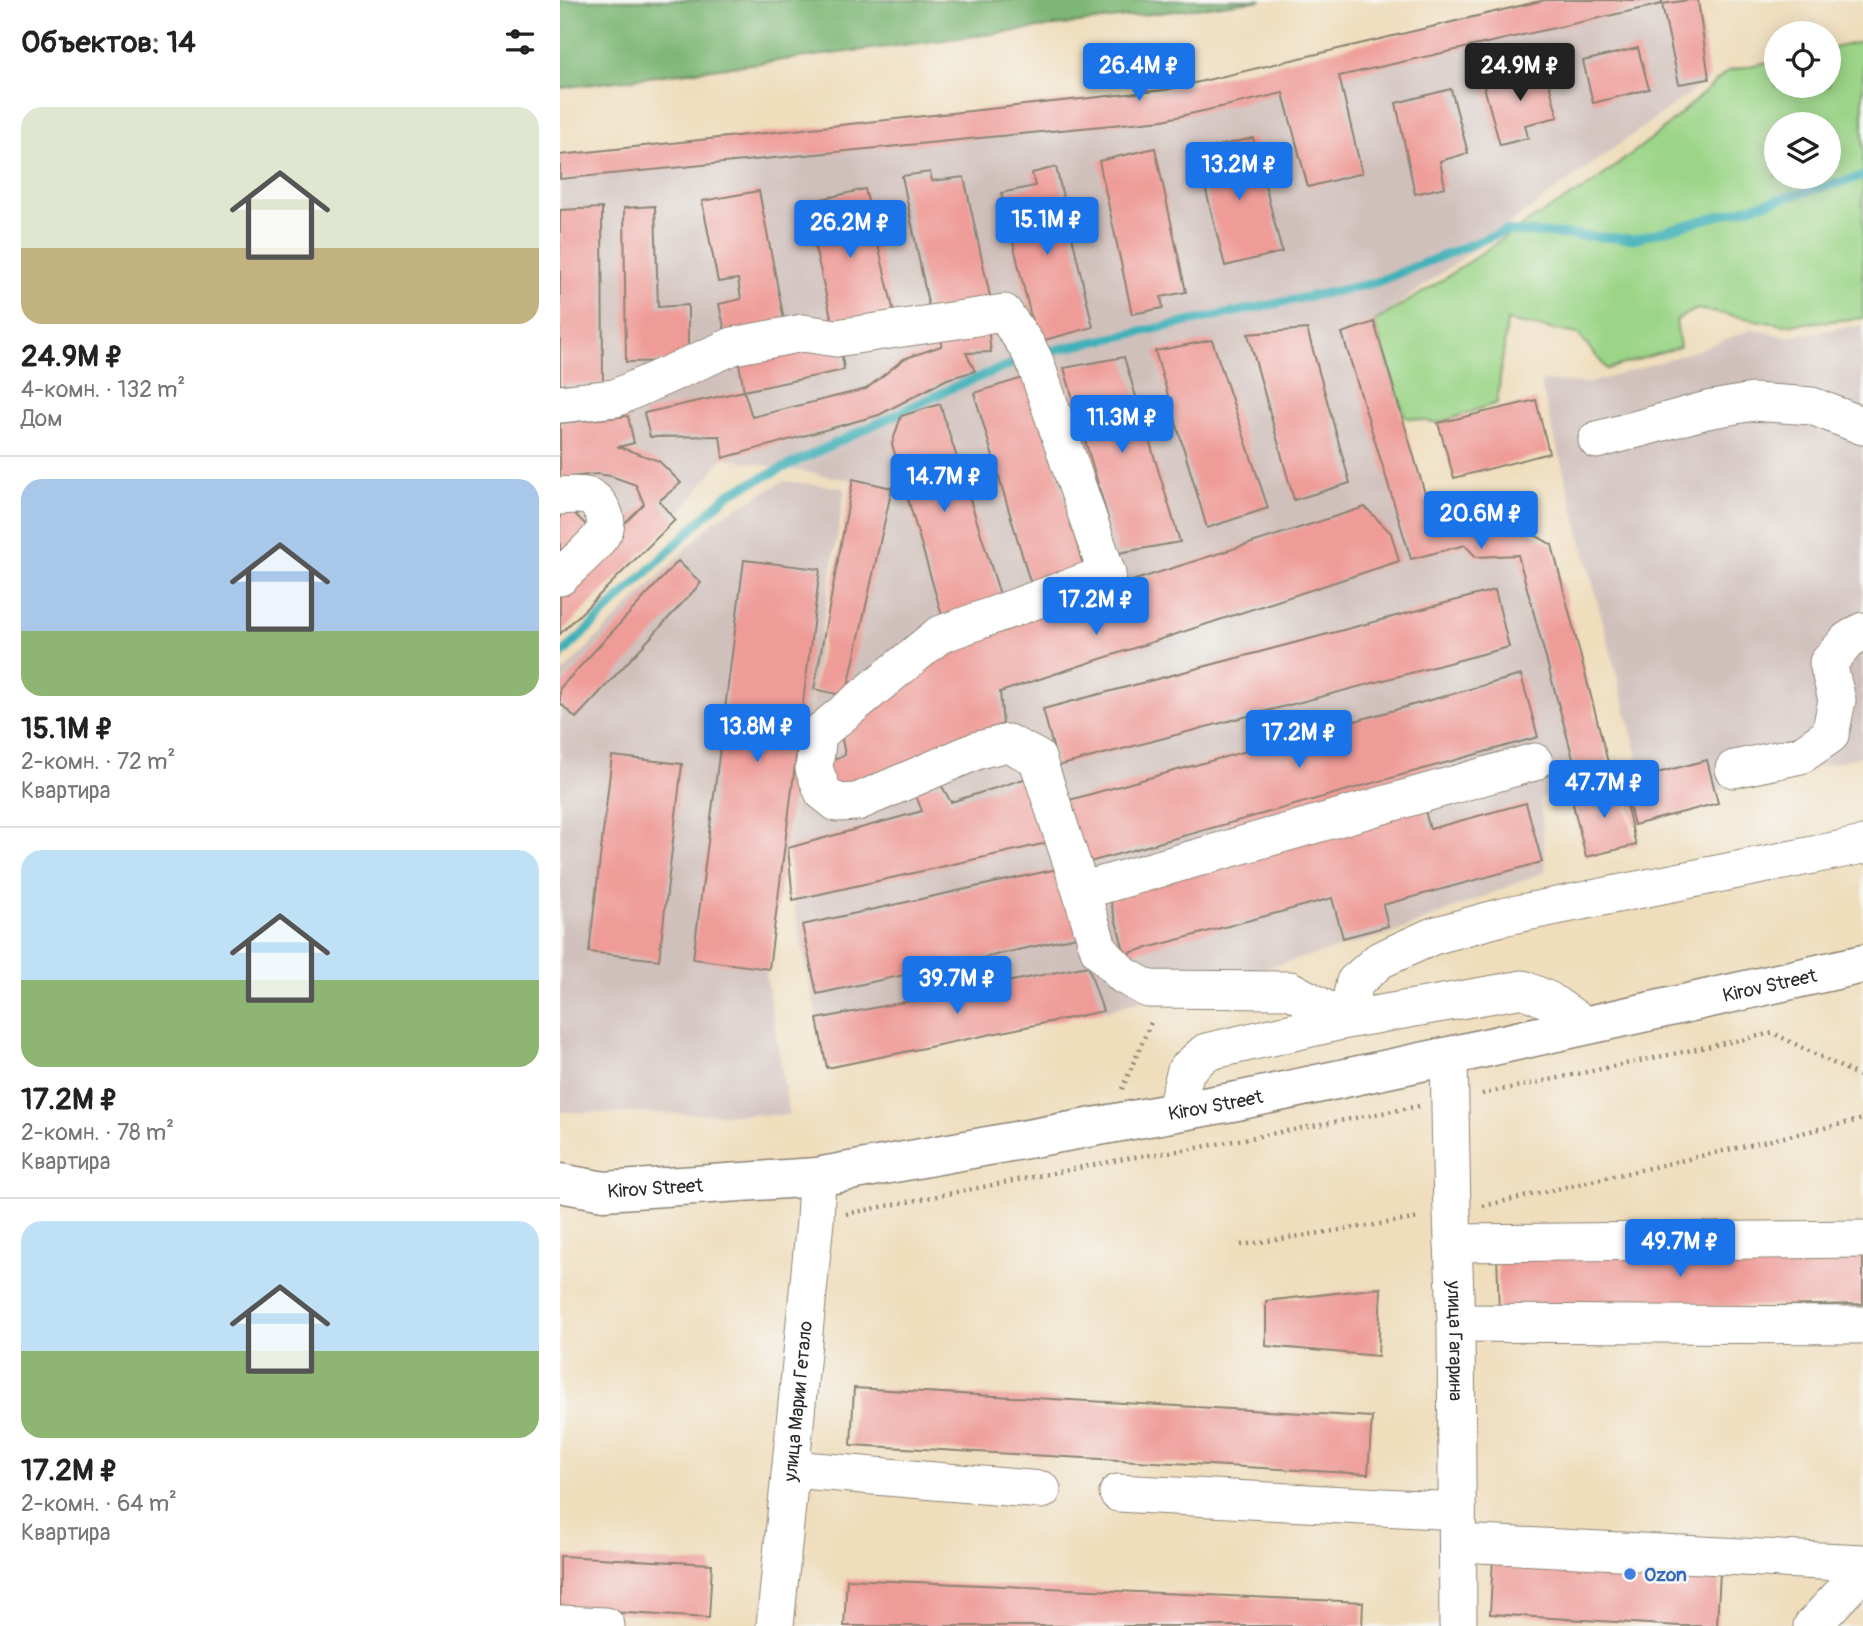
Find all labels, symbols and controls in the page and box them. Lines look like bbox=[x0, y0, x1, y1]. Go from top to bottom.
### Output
map controls bbox=[1764, 21, 1841, 189]
button: locate bbox=[1764, 21, 1841, 98]
icon: filters bbox=[501, 23, 539, 61]
text: Объектов: 14 bbox=[21, 24, 196, 61]
pin: 26.4M ₽ bbox=[1074, 43, 1204, 103]
pin: 24.9M ₽ bbox=[1455, 43, 1585, 103]
text: 26.4M ₽ bbox=[1099, 51, 1179, 80]
text: 24.9M ₽ bbox=[1481, 51, 1559, 80]
button: layers bbox=[1764, 112, 1841, 189]
pin: 13.2M ₽ bbox=[1174, 142, 1304, 202]
text: 13.2M ₽ bbox=[1201, 150, 1277, 179]
icon: home bbox=[217, 152, 343, 278]
pin: 15.1M ₽ bbox=[982, 198, 1112, 257]
pin: 26.2M ₽ bbox=[785, 201, 915, 260]
text: 15.1M ₽ bbox=[1012, 205, 1082, 234]
text: 26.2M ₽ bbox=[810, 208, 890, 237]
text: 24.9M ₽ bbox=[21, 338, 123, 375]
text: 4-комн. · 132 m² bbox=[21, 375, 185, 404]
pin: 11.3M ₽ bbox=[1057, 396, 1187, 455]
text: 11.3M ₽ bbox=[1086, 403, 1158, 432]
text: Дом bbox=[21, 404, 62, 433]
pin: 14.7M ₽ bbox=[879, 454, 1009, 514]
text: 14.7M ₽ bbox=[907, 462, 981, 491]
pin: 20.6M ₽ bbox=[1416, 491, 1546, 551]
text: 20.6M ₽ bbox=[1440, 499, 1522, 528]
icon: home bbox=[217, 524, 343, 650]
pin: 17.2M ₽ bbox=[1031, 578, 1161, 637]
text: 17.2M ₽ bbox=[1059, 585, 1133, 614]
pin: 13.8M ₽ bbox=[692, 704, 822, 764]
text: 15.1M ₽ bbox=[21, 710, 113, 747]
pin: 17.2M ₽ bbox=[1234, 710, 1364, 770]
text: 13.8M ₽ bbox=[720, 712, 794, 741]
text: 17.2M ₽ bbox=[1262, 718, 1336, 747]
text: 2-комн. · 72 m² bbox=[21, 747, 175, 776]
pin: 47.7M ₽ bbox=[1539, 760, 1669, 820]
text: 47.7M ₽ bbox=[1565, 768, 1643, 797]
text: Квартира bbox=[21, 776, 110, 805]
icon: home bbox=[217, 895, 343, 1021]
pin: 39.7M ₽ bbox=[892, 956, 1022, 1016]
text: 39.7M ₽ bbox=[918, 964, 996, 993]
street label: Kirov Street bbox=[1720, 964, 1819, 1008]
text: 17.2M ₽ bbox=[21, 1081, 118, 1118]
street label: Kirov Street bbox=[1166, 1085, 1265, 1126]
text: 2-комн. · 78 m² bbox=[21, 1118, 174, 1147]
text: Квартира bbox=[21, 1147, 110, 1176]
street label: Kirov Street bbox=[607, 1173, 704, 1204]
pin: 49.7M ₽ bbox=[1615, 1220, 1745, 1279]
text: 49.7M ₽ bbox=[1641, 1227, 1719, 1256]
icon: home bbox=[217, 1266, 343, 1392]
street label: улица Гагарина bbox=[1441, 1279, 1468, 1401]
street label: улица Марии Гетало bbox=[778, 1320, 818, 1484]
text: 17.2M ₽ bbox=[21, 1452, 118, 1489]
text: 2-комн. · 64 m² bbox=[21, 1489, 177, 1518]
text: Квартира bbox=[21, 1518, 110, 1547]
place label: Ozon bbox=[1644, 1563, 1687, 1587]
marker: Ozon bbox=[1622, 1566, 1638, 1582]

